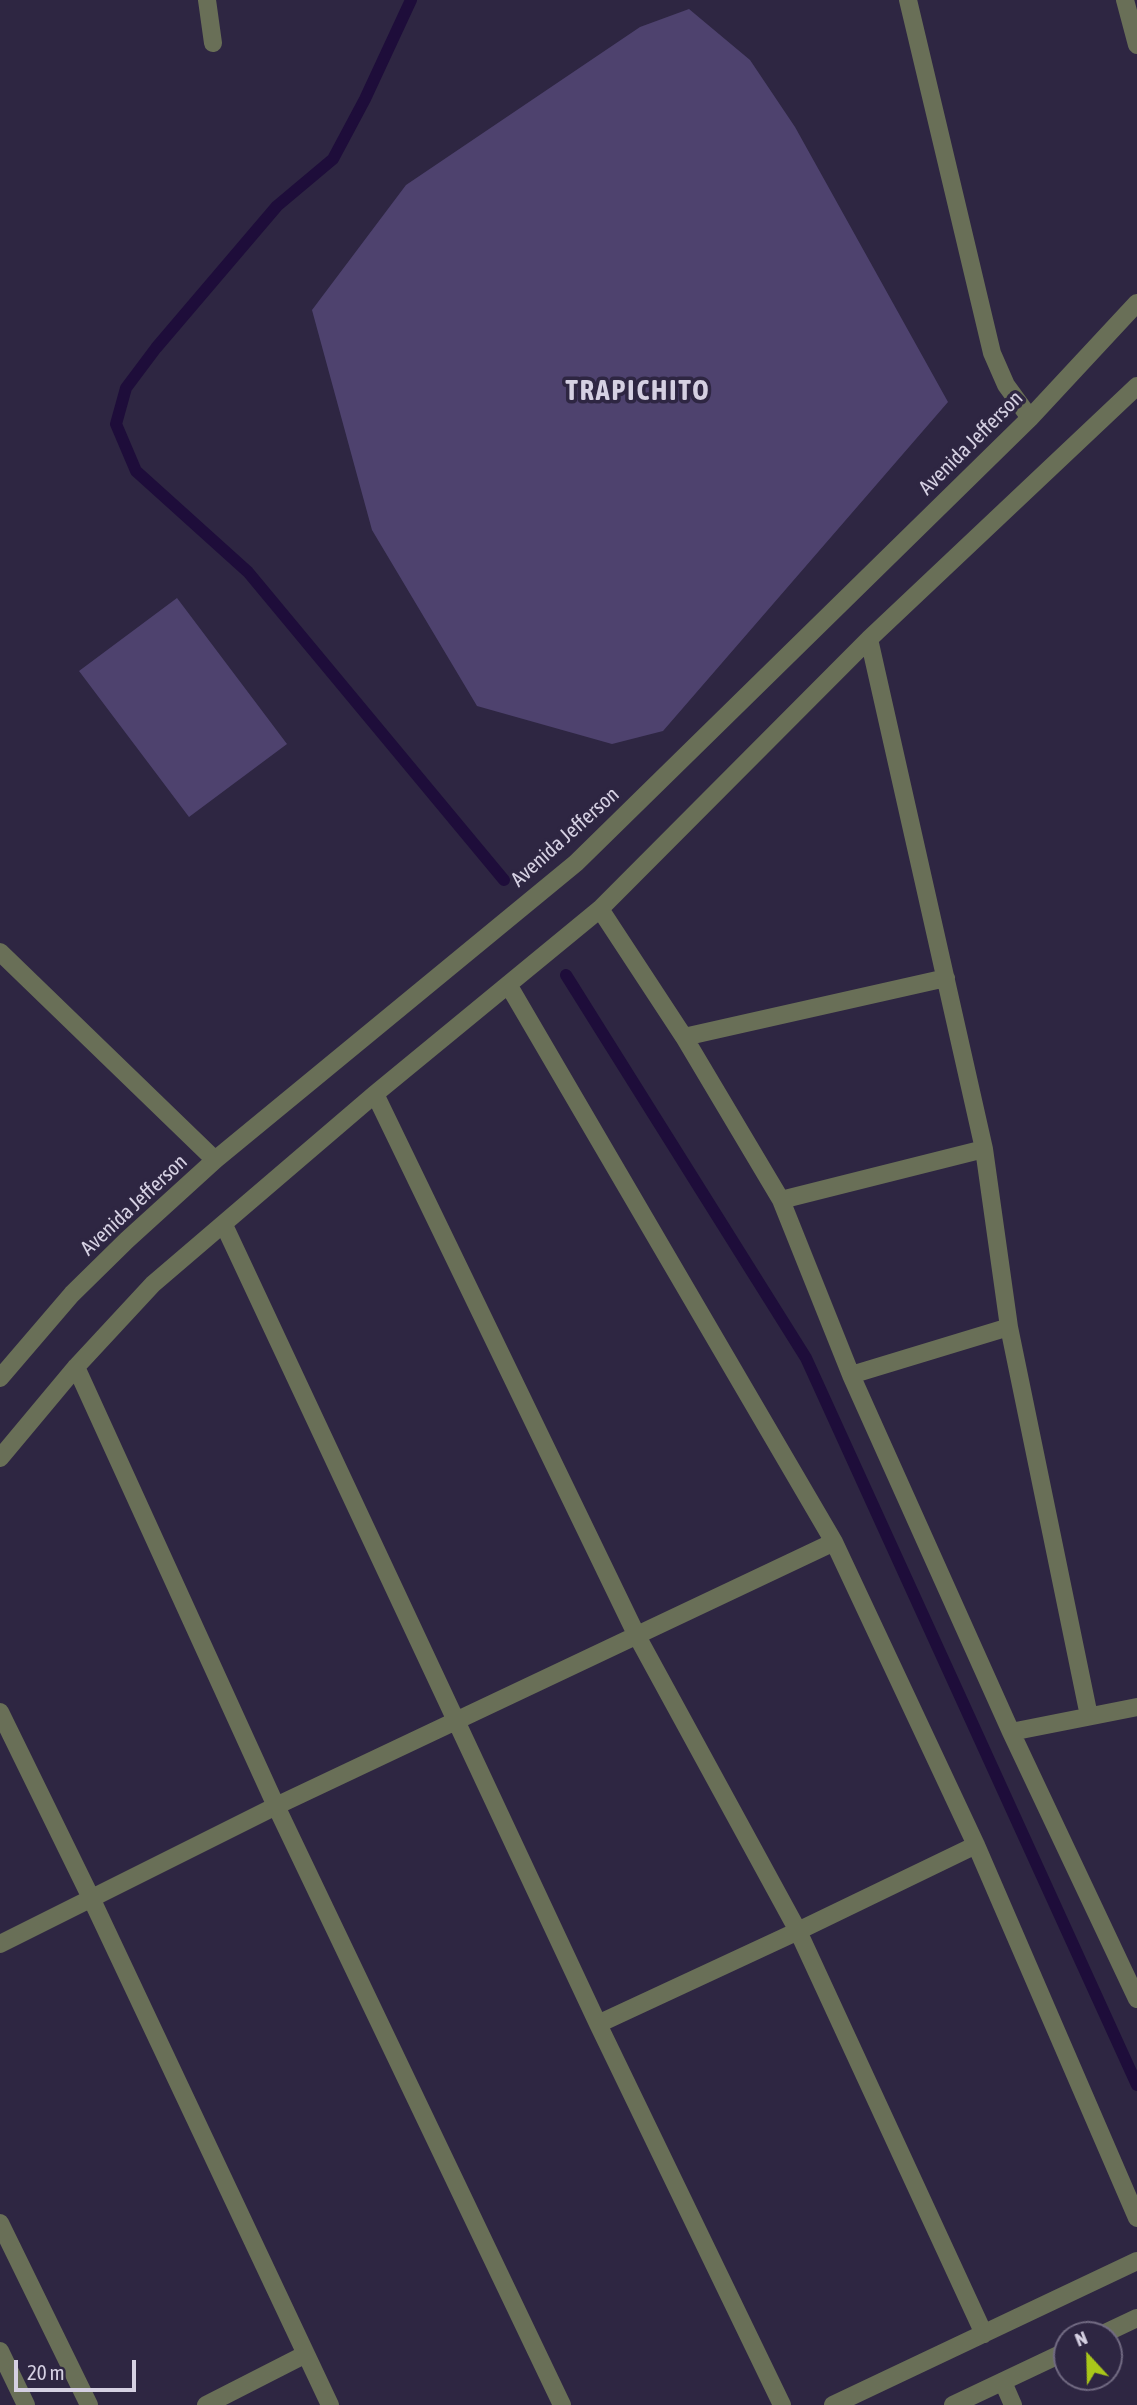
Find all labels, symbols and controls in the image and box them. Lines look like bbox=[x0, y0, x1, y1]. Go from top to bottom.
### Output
district label: TRAPICHITO bbox=[567, 374, 709, 408]
street label: Avenida Jefferson bbox=[914, 386, 1028, 500]
street label: Avenida Jefferson bbox=[506, 782, 624, 892]
street label: Avenida Jefferson bbox=[75, 1149, 193, 1261]
north arrow bbox=[1053, 2321, 1123, 2391]
text: N bbox=[1072, 2326, 1090, 2351]
scale bar bbox=[18, 2346, 140, 2390]
text: 20 m bbox=[27, 2360, 65, 2384]

